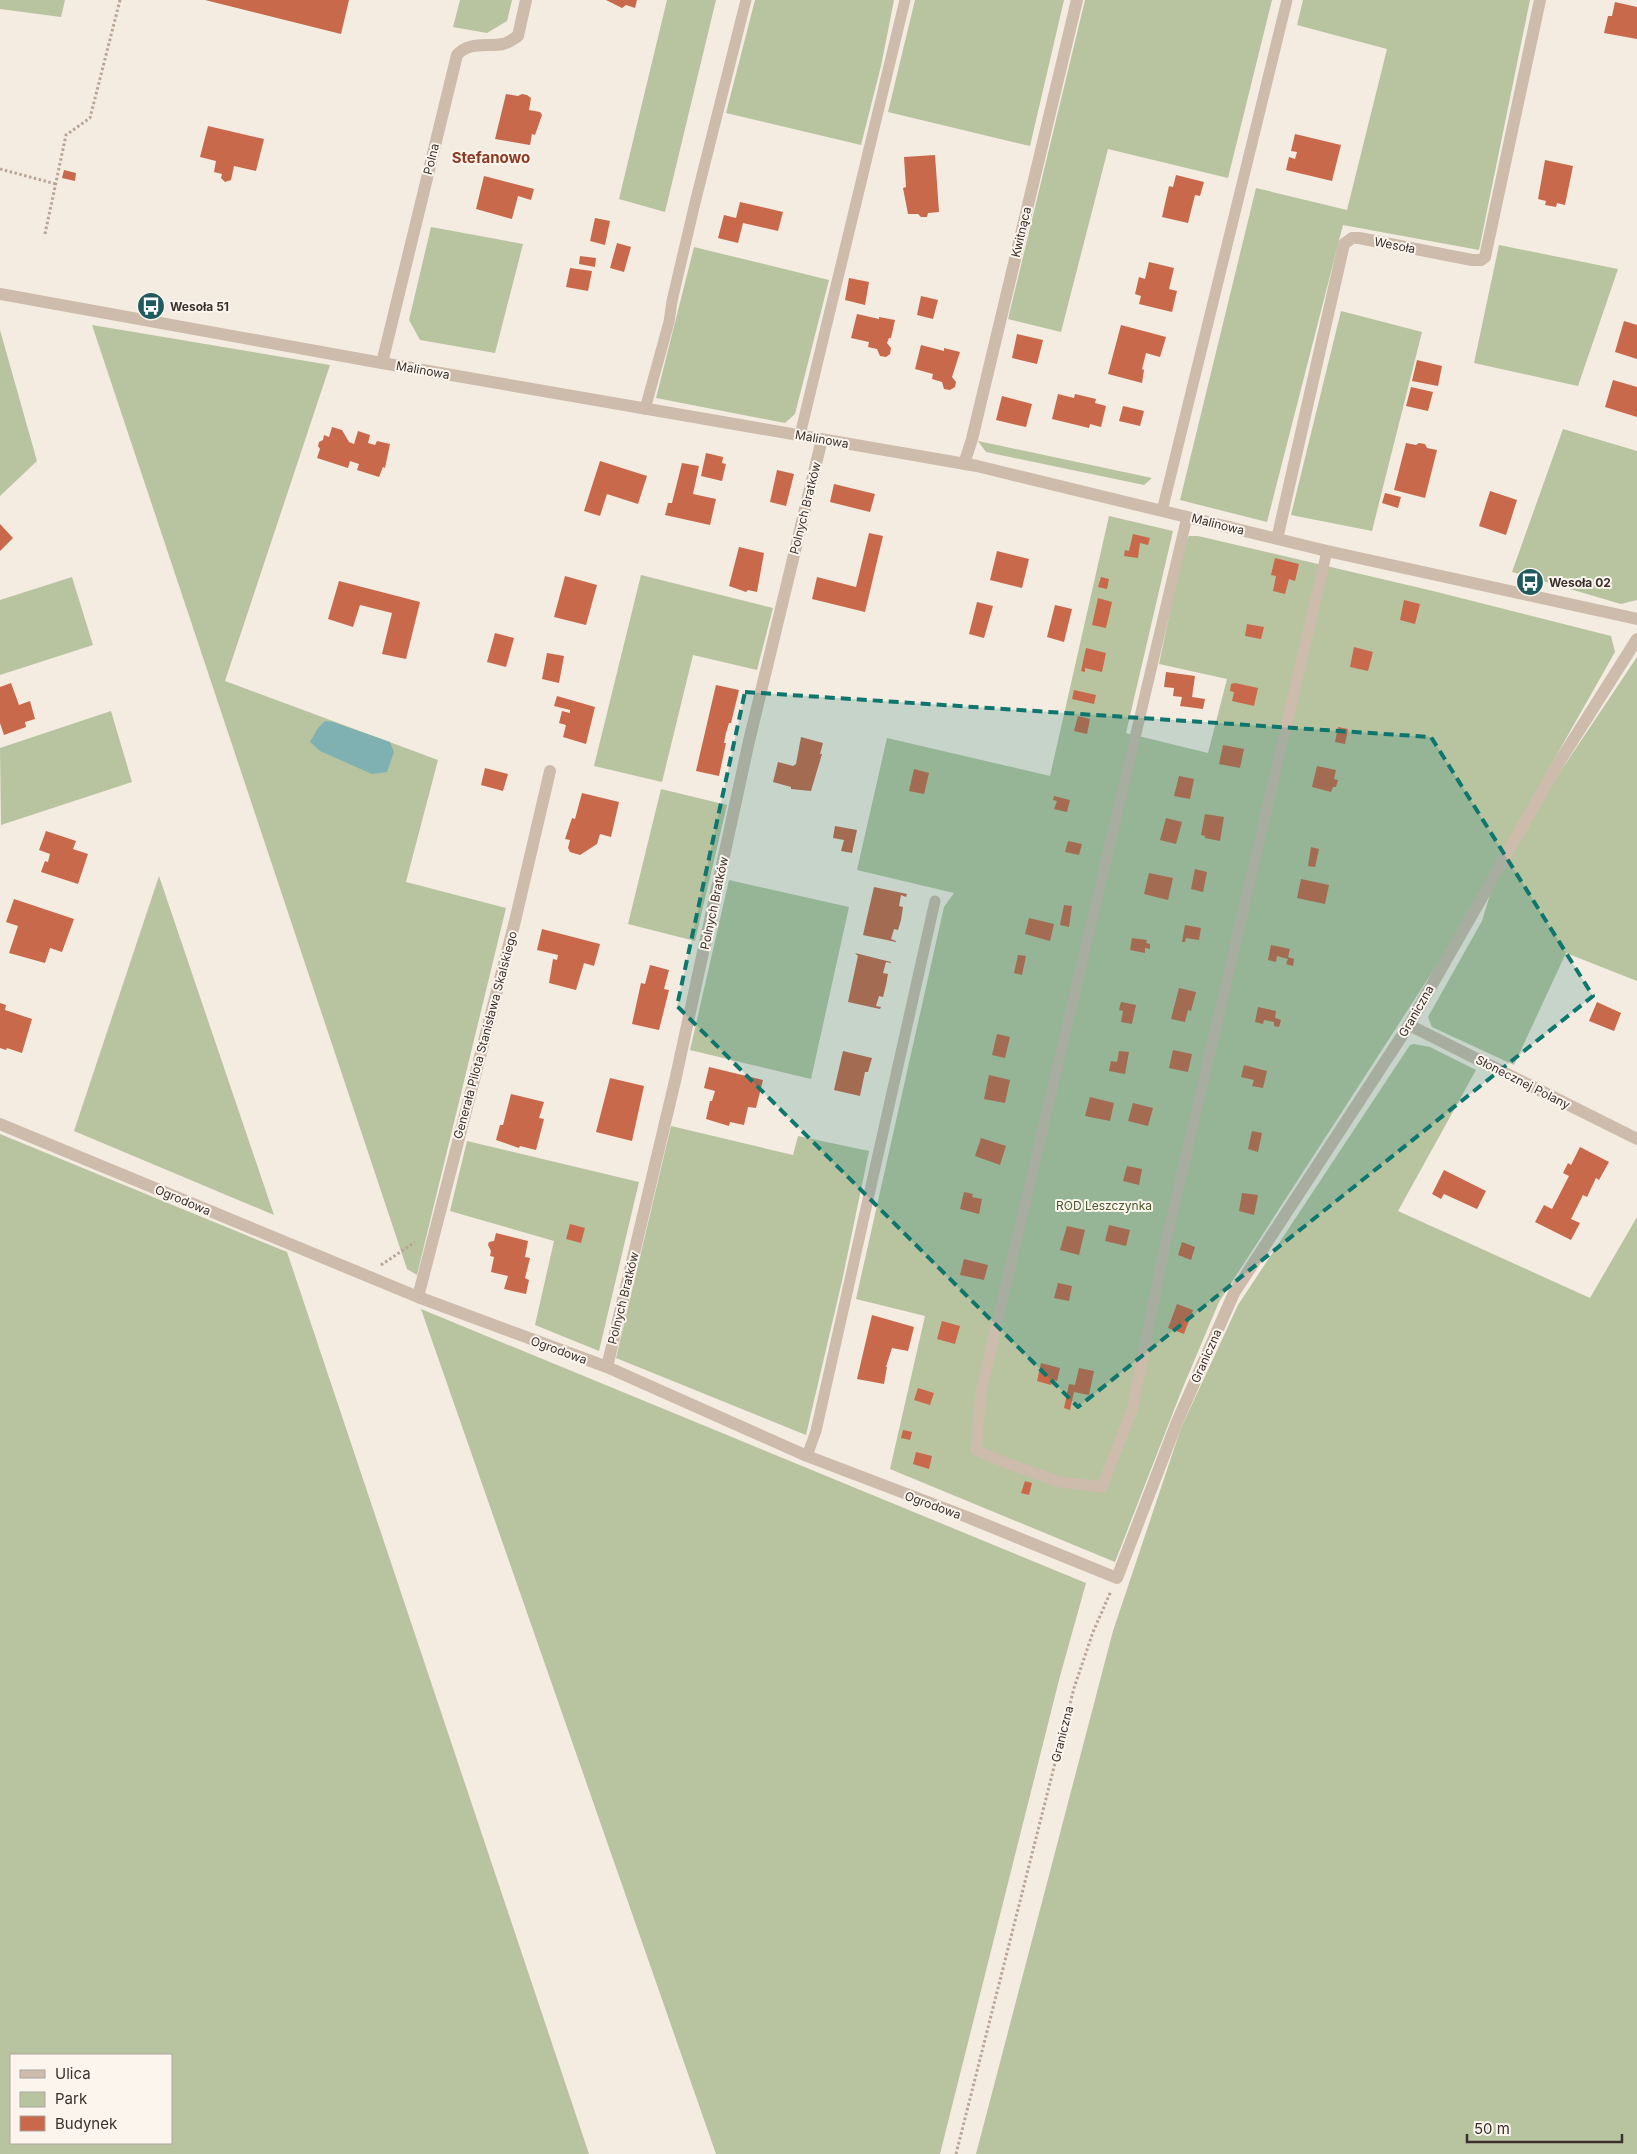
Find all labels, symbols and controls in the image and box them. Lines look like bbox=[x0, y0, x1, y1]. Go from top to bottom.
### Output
street label: Polna bbox=[420, 142, 442, 176]
district label: Stefanowo bbox=[452, 148, 530, 167]
street label: Kwitnąca bbox=[1008, 205, 1034, 259]
street label: Wesoła bbox=[1373, 234, 1417, 256]
bus stop icon: Wesoła 51 bbox=[136, 291, 166, 321]
place label: Wesoła 51 bbox=[170, 299, 229, 314]
street label: Malinowa bbox=[395, 358, 451, 382]
street label: Malinowa bbox=[794, 427, 850, 451]
street label: Polnych Bratków bbox=[786, 460, 824, 556]
street label: Malinowa bbox=[1190, 510, 1246, 538]
bus stop icon: Wesoła 02 bbox=[1515, 567, 1545, 597]
place label: Wesoła 02 bbox=[1549, 575, 1611, 590]
street label: Polnych Bratków bbox=[697, 855, 731, 951]
street label: Generała Pilota Stanisława Skalskiego bbox=[450, 929, 520, 1141]
street label: Graniczna bbox=[1395, 982, 1437, 1040]
street label: Słonecznej Polany bbox=[1473, 1052, 1573, 1112]
street label: Ogrodowa bbox=[153, 1182, 213, 1218]
park label: ROD Leszczynka bbox=[1056, 1198, 1152, 1213]
street label: Polnych Bratków bbox=[604, 1250, 642, 1346]
street label: Graniczna bbox=[1187, 1327, 1225, 1385]
street label: Ogrodowa bbox=[529, 1333, 589, 1367]
street label: Ogrodowa bbox=[903, 1488, 963, 1522]
street label: Graniczna bbox=[1048, 1704, 1076, 1764]
legend bbox=[10, 2054, 172, 2144]
text: Ulica bbox=[55, 2064, 91, 2083]
text: Park bbox=[55, 2089, 88, 2108]
scale bar bbox=[1467, 2112, 1622, 2144]
text: Budynek bbox=[55, 2114, 118, 2133]
text: 50 m bbox=[1474, 2119, 1510, 2138]

